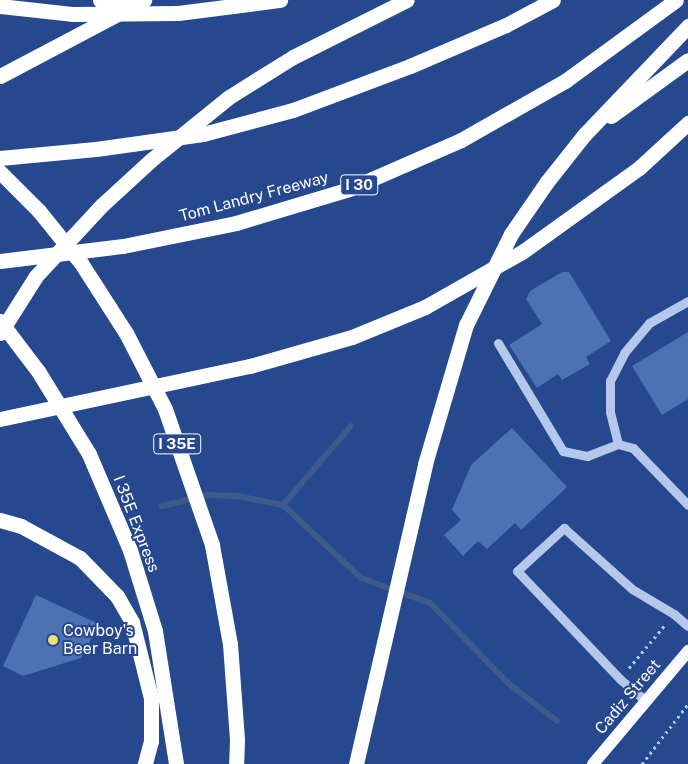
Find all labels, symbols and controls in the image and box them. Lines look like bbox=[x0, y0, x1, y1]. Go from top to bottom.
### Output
street label: Tom Landry Freeway bbox=[177, 168, 331, 226]
road number: I 30 bbox=[339, 172, 379, 198]
road number: I 35E bbox=[152, 432, 202, 456]
street label: I 35E Express bbox=[109, 473, 163, 575]
place label: Cowboy's Beer Barn bbox=[63, 621, 137, 659]
marker: Cowboy's Beer Barn bbox=[47, 634, 59, 646]
street label: Cadiz Street bbox=[591, 656, 665, 738]

